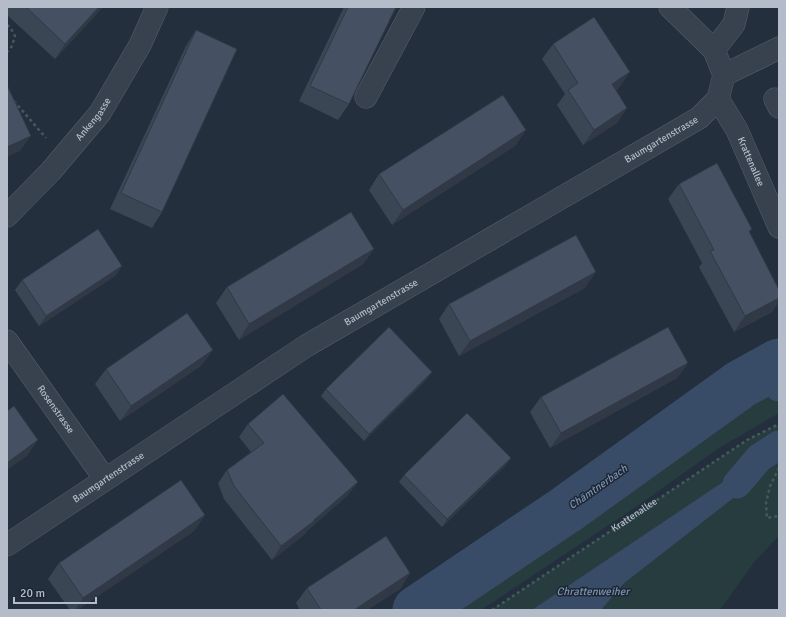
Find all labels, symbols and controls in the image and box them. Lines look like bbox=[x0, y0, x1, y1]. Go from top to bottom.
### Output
street label: Ankengasse bbox=[73, 96, 114, 143]
street label: Baumgartenstrasse bbox=[622, 114, 700, 166]
street label: Krattenallee bbox=[735, 135, 767, 188]
street label: Baumgartenstrasse bbox=[342, 276, 420, 328]
street label: Rosenstrasse bbox=[34, 383, 77, 436]
street label: Baumgartenstrasse bbox=[71, 449, 146, 505]
water label: Chämtnerbach bbox=[566, 461, 631, 512]
street label: Krattenallee bbox=[609, 496, 660, 535]
scale bar bbox=[14, 579, 96, 605]
water label: Chrattenweiher bbox=[557, 585, 631, 598]
text: 20 m bbox=[20, 586, 45, 601]

